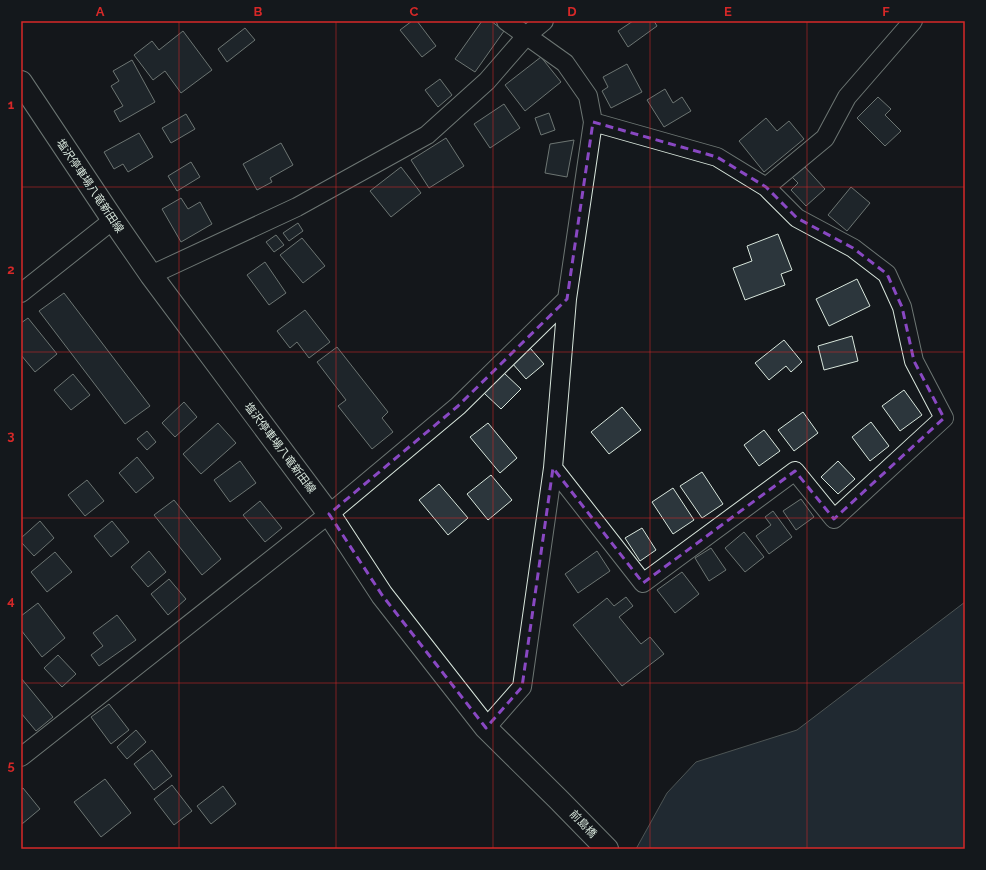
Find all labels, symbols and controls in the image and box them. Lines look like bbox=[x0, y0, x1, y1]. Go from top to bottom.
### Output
text: A bbox=[96, 4, 105, 19]
text: B bbox=[254, 4, 263, 19]
text: C bbox=[410, 4, 419, 19]
text: D bbox=[567, 4, 577, 19]
text: E bbox=[724, 4, 732, 19]
text: F bbox=[882, 4, 890, 19]
text: 1 bbox=[8, 97, 15, 112]
street label: 塩沢停車場八竜新田線 bbox=[54, 137, 126, 235]
text: 2 bbox=[7, 262, 15, 277]
street label: 塩沢停車場八竜新田線 bbox=[242, 400, 318, 496]
text: 3 bbox=[7, 428, 15, 443]
text: 4 bbox=[7, 593, 15, 608]
text: 5 bbox=[7, 758, 15, 773]
street label: 前島橋 bbox=[567, 808, 599, 840]

